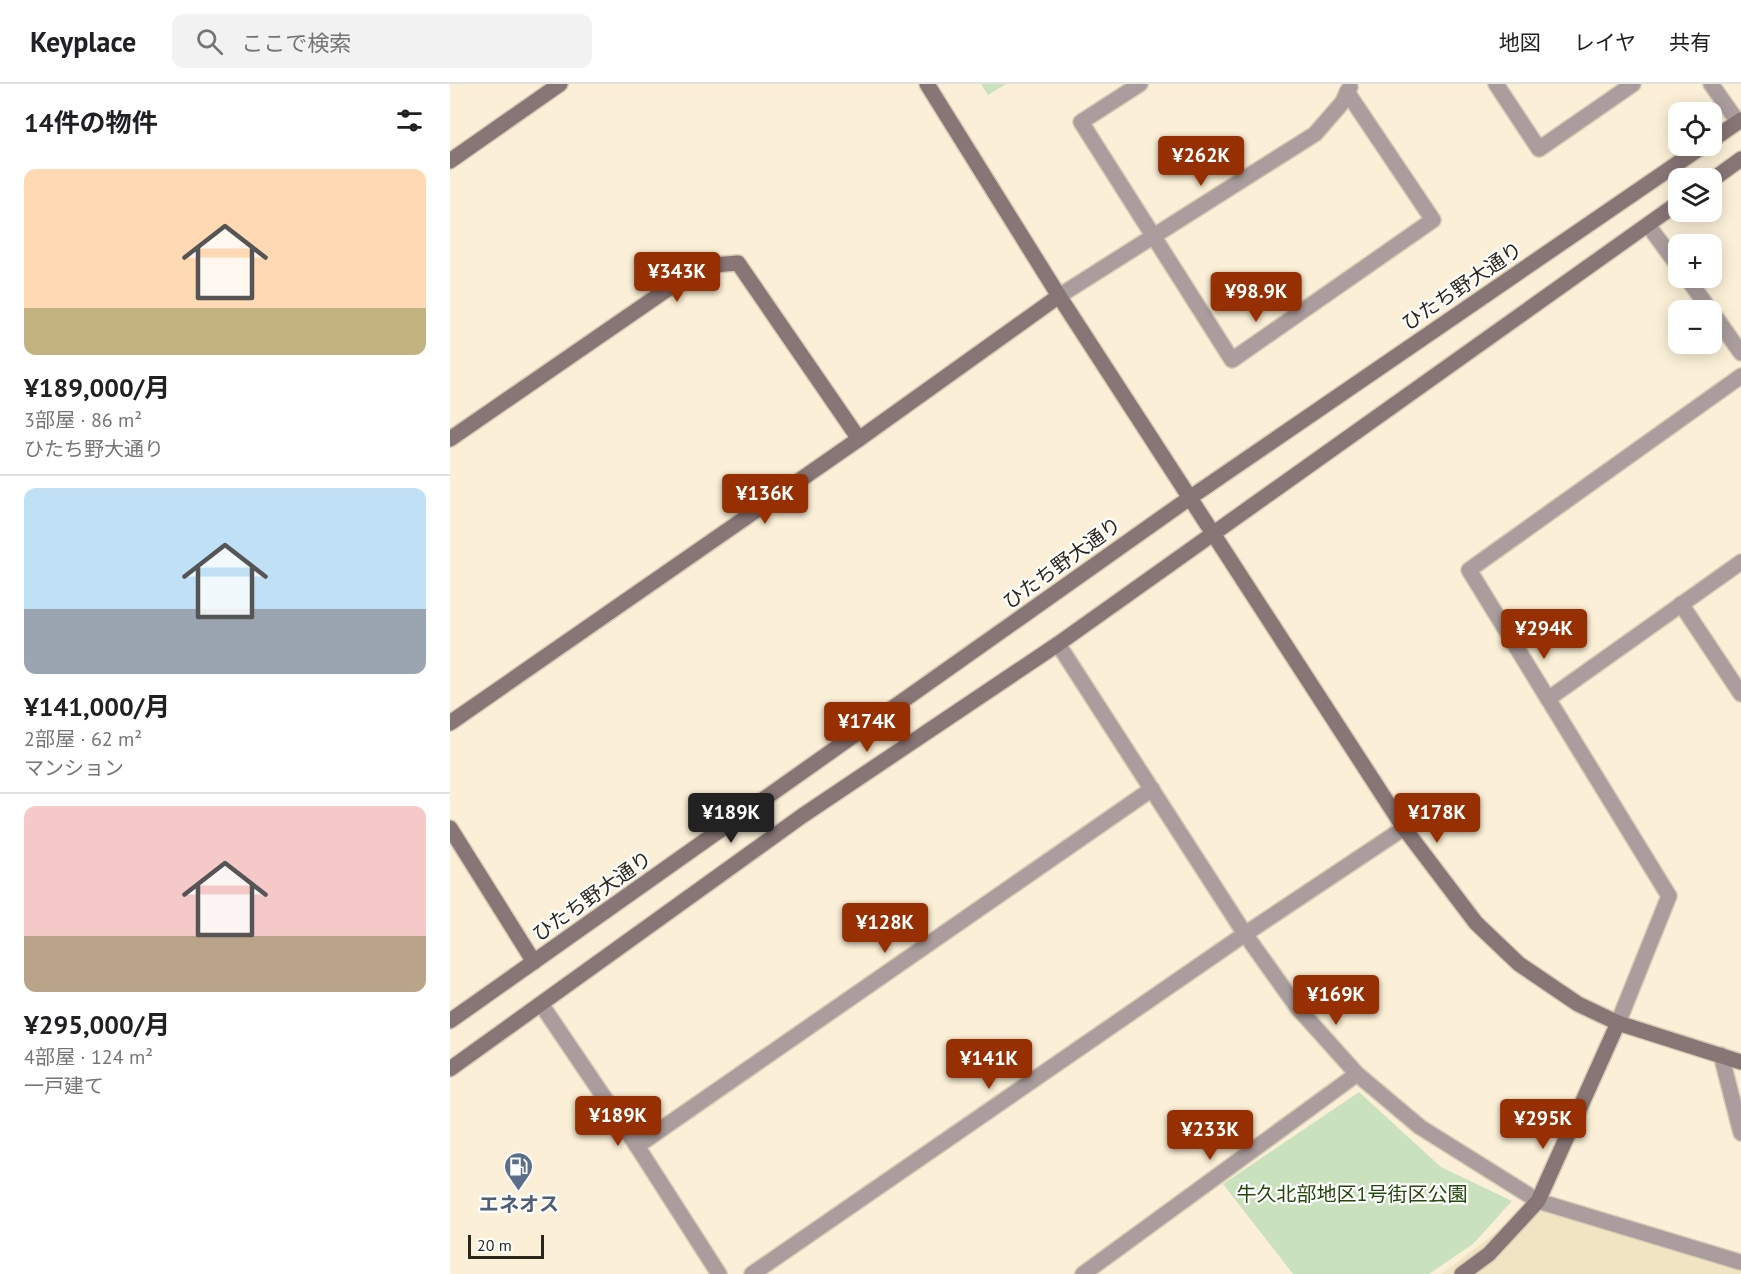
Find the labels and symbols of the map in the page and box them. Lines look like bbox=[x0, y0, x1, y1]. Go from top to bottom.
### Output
pin: ¥262K bbox=[1159, 136, 1243, 187]
street label: ひたち野大通り bbox=[1397, 236, 1527, 336]
pin: ¥343K bbox=[635, 252, 719, 303]
pin: ¥98.9K bbox=[1207, 272, 1305, 323]
pin: ¥136K bbox=[723, 474, 807, 525]
street label: ひたち野大通り bbox=[998, 511, 1126, 615]
pin: ¥294K bbox=[1502, 609, 1586, 660]
pin: ¥174K bbox=[825, 702, 909, 753]
pin: ¥189K bbox=[689, 793, 773, 844]
pin: ¥178K bbox=[1395, 793, 1479, 844]
street label: ひたち野大通り bbox=[527, 845, 657, 947]
pin: ¥128K bbox=[843, 903, 927, 954]
pin: ¥169K bbox=[1294, 975, 1378, 1026]
pin: ¥141K bbox=[947, 1039, 1031, 1090]
pin: ¥189K bbox=[576, 1096, 660, 1147]
pin: ¥295K bbox=[1501, 1099, 1585, 1150]
pin: ¥233K bbox=[1168, 1110, 1252, 1161]
fuel station icon: エネオス bbox=[503, 1150, 535, 1192]
park label: 牛久北部地区1号街区公園 bbox=[1237, 1181, 1467, 1207]
place label: エネオス bbox=[479, 1191, 559, 1217]
scale bar bbox=[468, 1232, 544, 1260]

